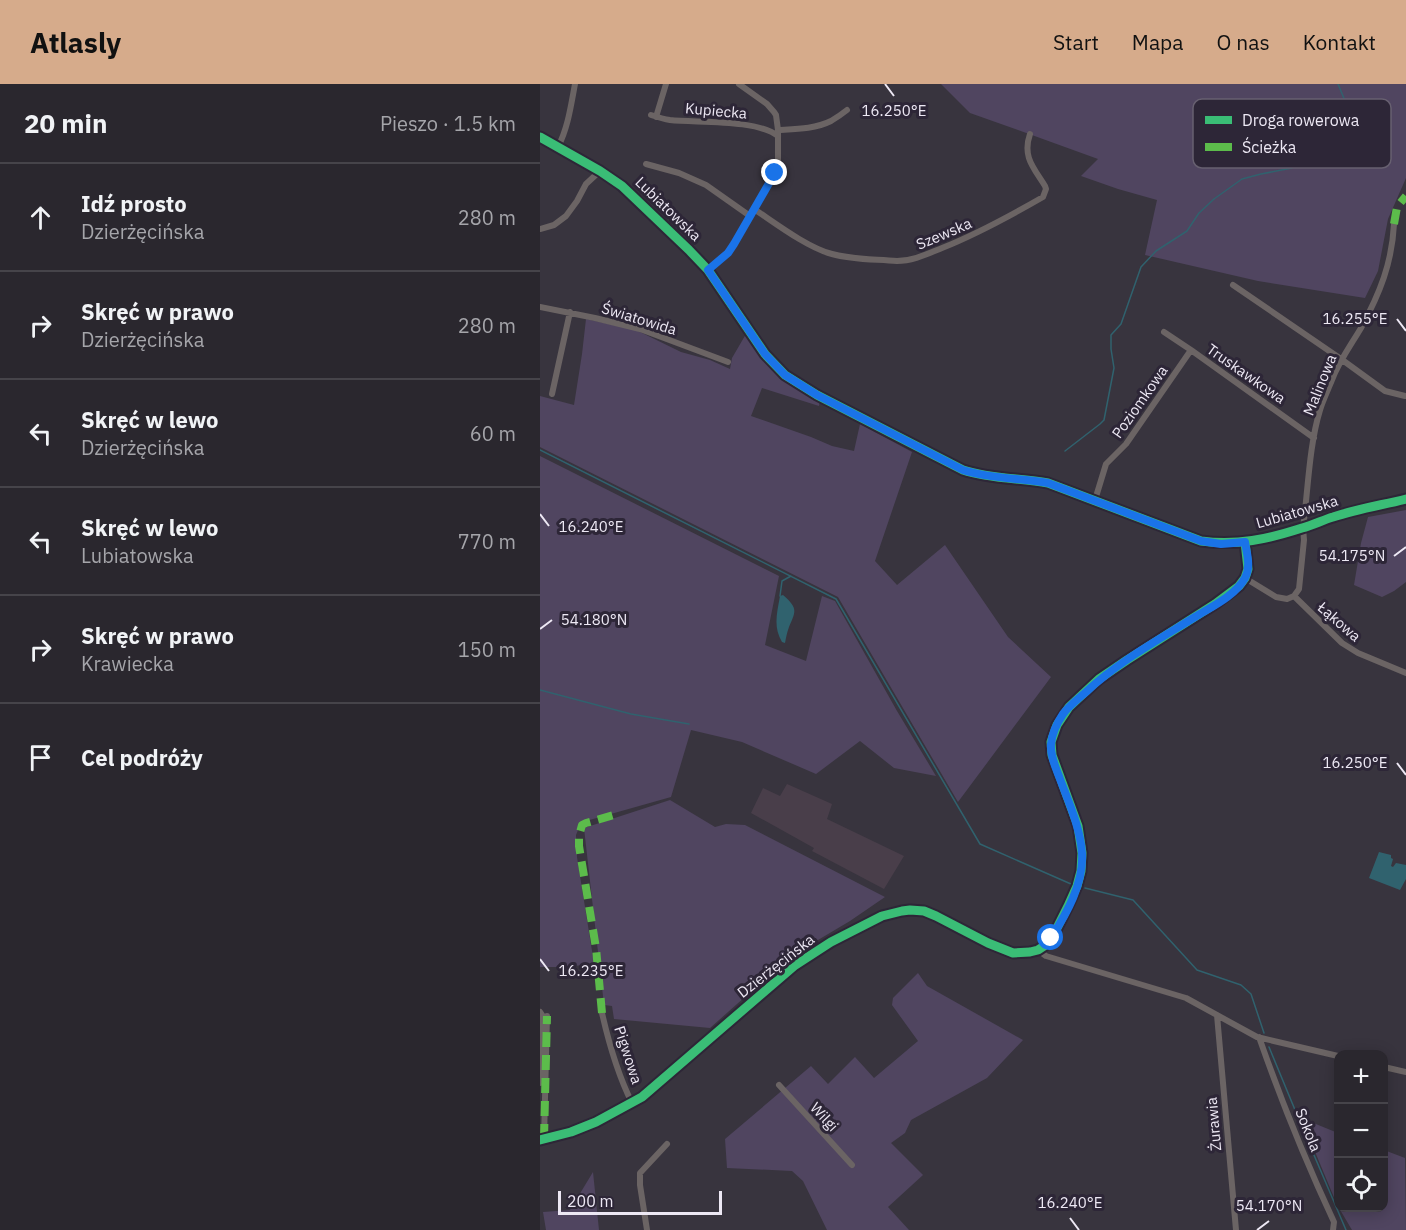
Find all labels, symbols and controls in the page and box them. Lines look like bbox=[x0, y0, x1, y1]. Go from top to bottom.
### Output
text: Atlasly bbox=[30, 24, 121, 61]
text: Start bbox=[1053, 28, 1099, 56]
text: Mapa bbox=[1132, 28, 1184, 56]
text: O nas bbox=[1217, 28, 1270, 56]
text: Kontakt bbox=[1303, 28, 1376, 56]
street label: Kupiecka bbox=[684, 98, 748, 123]
legend bbox=[1193, 99, 1391, 168]
text: 16.250°E bbox=[862, 101, 926, 120]
text: 20 min bbox=[24, 106, 108, 140]
text: Pieszo · 1.5 km bbox=[380, 110, 516, 137]
text: Droga rowerowa bbox=[1242, 110, 1360, 130]
text: Ścieżka bbox=[1242, 136, 1297, 157]
route end bbox=[761, 159, 787, 185]
street label: Lubiatowska bbox=[631, 172, 705, 245]
text: Idź prosto bbox=[81, 189, 187, 218]
icon: ahead bbox=[24, 201, 57, 234]
text: 280 m bbox=[458, 204, 516, 231]
street label: Szewska bbox=[913, 213, 974, 254]
text: Dzierżęcińska bbox=[81, 218, 204, 245]
text: Skręć w prawo bbox=[81, 297, 234, 326]
street label: Światowida bbox=[599, 298, 679, 339]
icon: right bbox=[24, 309, 57, 342]
text: 16.255°E bbox=[1323, 309, 1387, 328]
text: 280 m bbox=[458, 312, 516, 339]
text: Dzierżęcińska bbox=[81, 326, 204, 353]
street label: Truskawkowa bbox=[1203, 339, 1289, 408]
street label: Malinowa bbox=[1299, 351, 1340, 418]
street label: Poziomkowa bbox=[1108, 362, 1172, 442]
text: Skręć w lewo bbox=[81, 405, 218, 434]
icon: left bbox=[24, 417, 57, 450]
text: 60 m bbox=[470, 420, 516, 447]
text: Dzierżęcińska bbox=[81, 434, 204, 461]
street label: Lubiatowska bbox=[1254, 491, 1340, 532]
text: Skręć w lewo bbox=[81, 513, 218, 542]
text: 16.240°E bbox=[559, 517, 623, 536]
icon: left bbox=[24, 525, 57, 558]
text: 770 m bbox=[458, 528, 516, 555]
text: Lubiatowska bbox=[81, 542, 194, 569]
text: 54.175°N bbox=[1319, 546, 1385, 565]
street label: Łąkowa bbox=[1313, 597, 1365, 646]
text: 54.180°N bbox=[561, 610, 627, 629]
text: Skręć w prawo bbox=[81, 621, 234, 650]
icon: right bbox=[24, 633, 57, 666]
text: 150 m bbox=[458, 636, 516, 663]
text: Krawiecka bbox=[81, 650, 174, 677]
icon: arrive bbox=[24, 741, 57, 774]
text: Cel podróży bbox=[81, 743, 203, 772]
text: 16.250°E bbox=[1323, 753, 1387, 772]
route start bbox=[1037, 924, 1063, 950]
street label: Dzierżęcińska bbox=[733, 930, 818, 1002]
text: 16.235°E bbox=[559, 961, 623, 980]
street label: Pigwowa bbox=[610, 1023, 647, 1086]
map controls bbox=[1334, 1050, 1388, 1212]
button: + bbox=[1334, 1050, 1388, 1104]
street label: Żurawia bbox=[1202, 1096, 1225, 1152]
street label: Wilgi bbox=[806, 1098, 843, 1135]
button: − bbox=[1334, 1104, 1388, 1158]
street label: Sokola bbox=[1291, 1105, 1326, 1154]
button: locate bbox=[1334, 1158, 1388, 1212]
scale bar bbox=[558, 1188, 722, 1216]
text: 200 m bbox=[567, 1191, 614, 1211]
text: 16.240°E bbox=[1038, 1193, 1102, 1212]
text: 54.170°N bbox=[1236, 1196, 1302, 1215]

